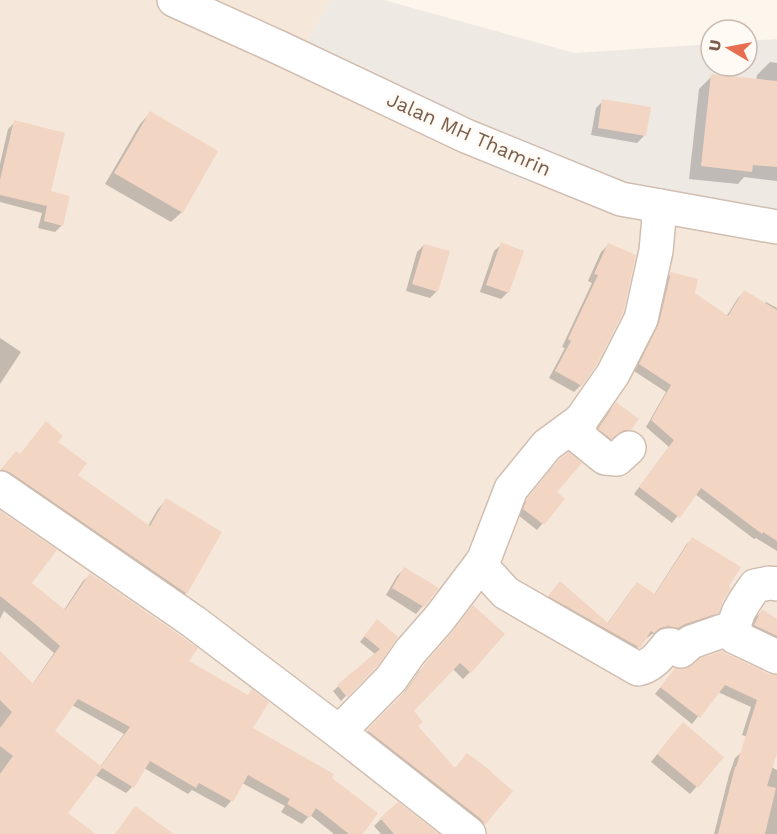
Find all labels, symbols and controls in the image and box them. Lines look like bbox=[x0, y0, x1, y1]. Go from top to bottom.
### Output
north arrow bbox=[699, 18, 759, 78]
text: U bbox=[704, 38, 725, 53]
street label: Jalan MH Thamrin bbox=[383, 87, 555, 181]

